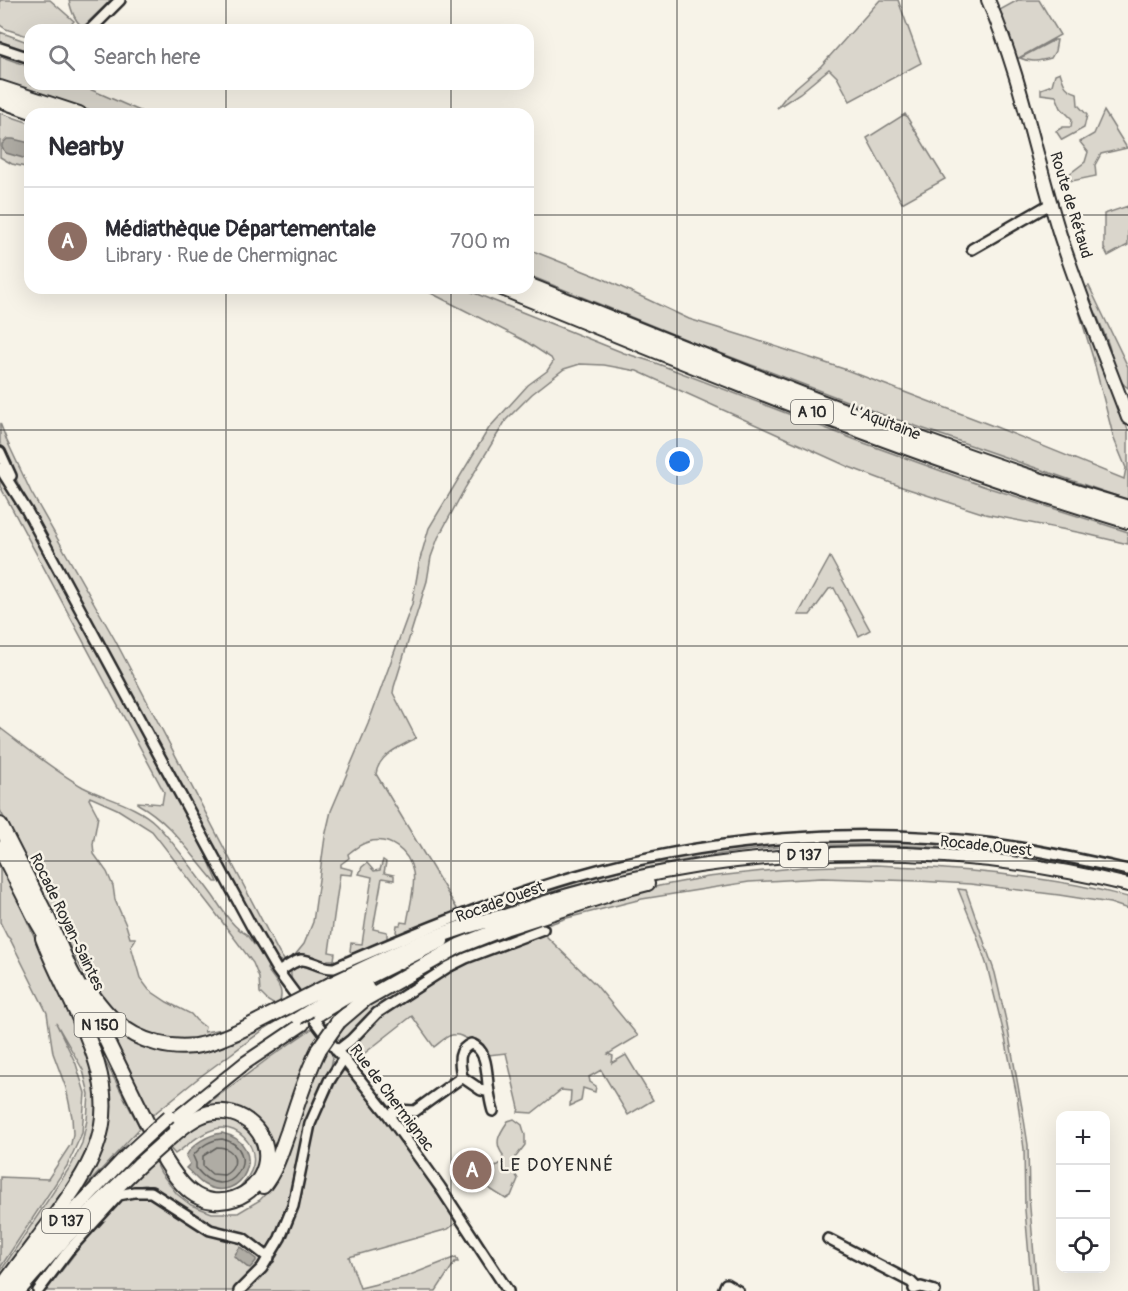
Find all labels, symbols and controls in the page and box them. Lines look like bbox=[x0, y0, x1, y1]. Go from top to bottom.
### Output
search box bbox=[24, 24, 534, 90]
icon: search bbox=[45, 41, 78, 74]
text: Search here bbox=[93, 43, 200, 71]
text: Nearby bbox=[48, 131, 124, 163]
street label: Route de Rétaud bbox=[1045, 149, 1097, 261]
text: Médiathèque Départementale bbox=[105, 215, 376, 243]
text: A bbox=[61, 229, 74, 254]
text: 700 m bbox=[450, 229, 510, 254]
text: Library · Rue de Chermignac bbox=[105, 243, 338, 268]
street label: L'Aquitaine bbox=[847, 399, 923, 445]
road number: A 10 bbox=[791, 400, 833, 424]
your location bbox=[665, 447, 694, 476]
street label: Rocade Ouest bbox=[939, 831, 1034, 861]
road number: D 137 bbox=[780, 843, 828, 867]
street label: Rocade Royan-Saintes bbox=[25, 850, 109, 994]
street label: Rocade Ouest bbox=[453, 877, 547, 927]
road number: N 150 bbox=[74, 1013, 126, 1037]
street label: Rue de Chermignac bbox=[345, 1041, 439, 1155]
map controls bbox=[1056, 1111, 1110, 1273]
button: + bbox=[1056, 1111, 1110, 1165]
pin: A bbox=[452, 1148, 492, 1192]
district label: LE DOYENNÉ bbox=[499, 1154, 615, 1177]
button: − bbox=[1056, 1165, 1110, 1219]
road number: D 137 bbox=[42, 1209, 90, 1233]
button: locate bbox=[1056, 1219, 1110, 1273]

